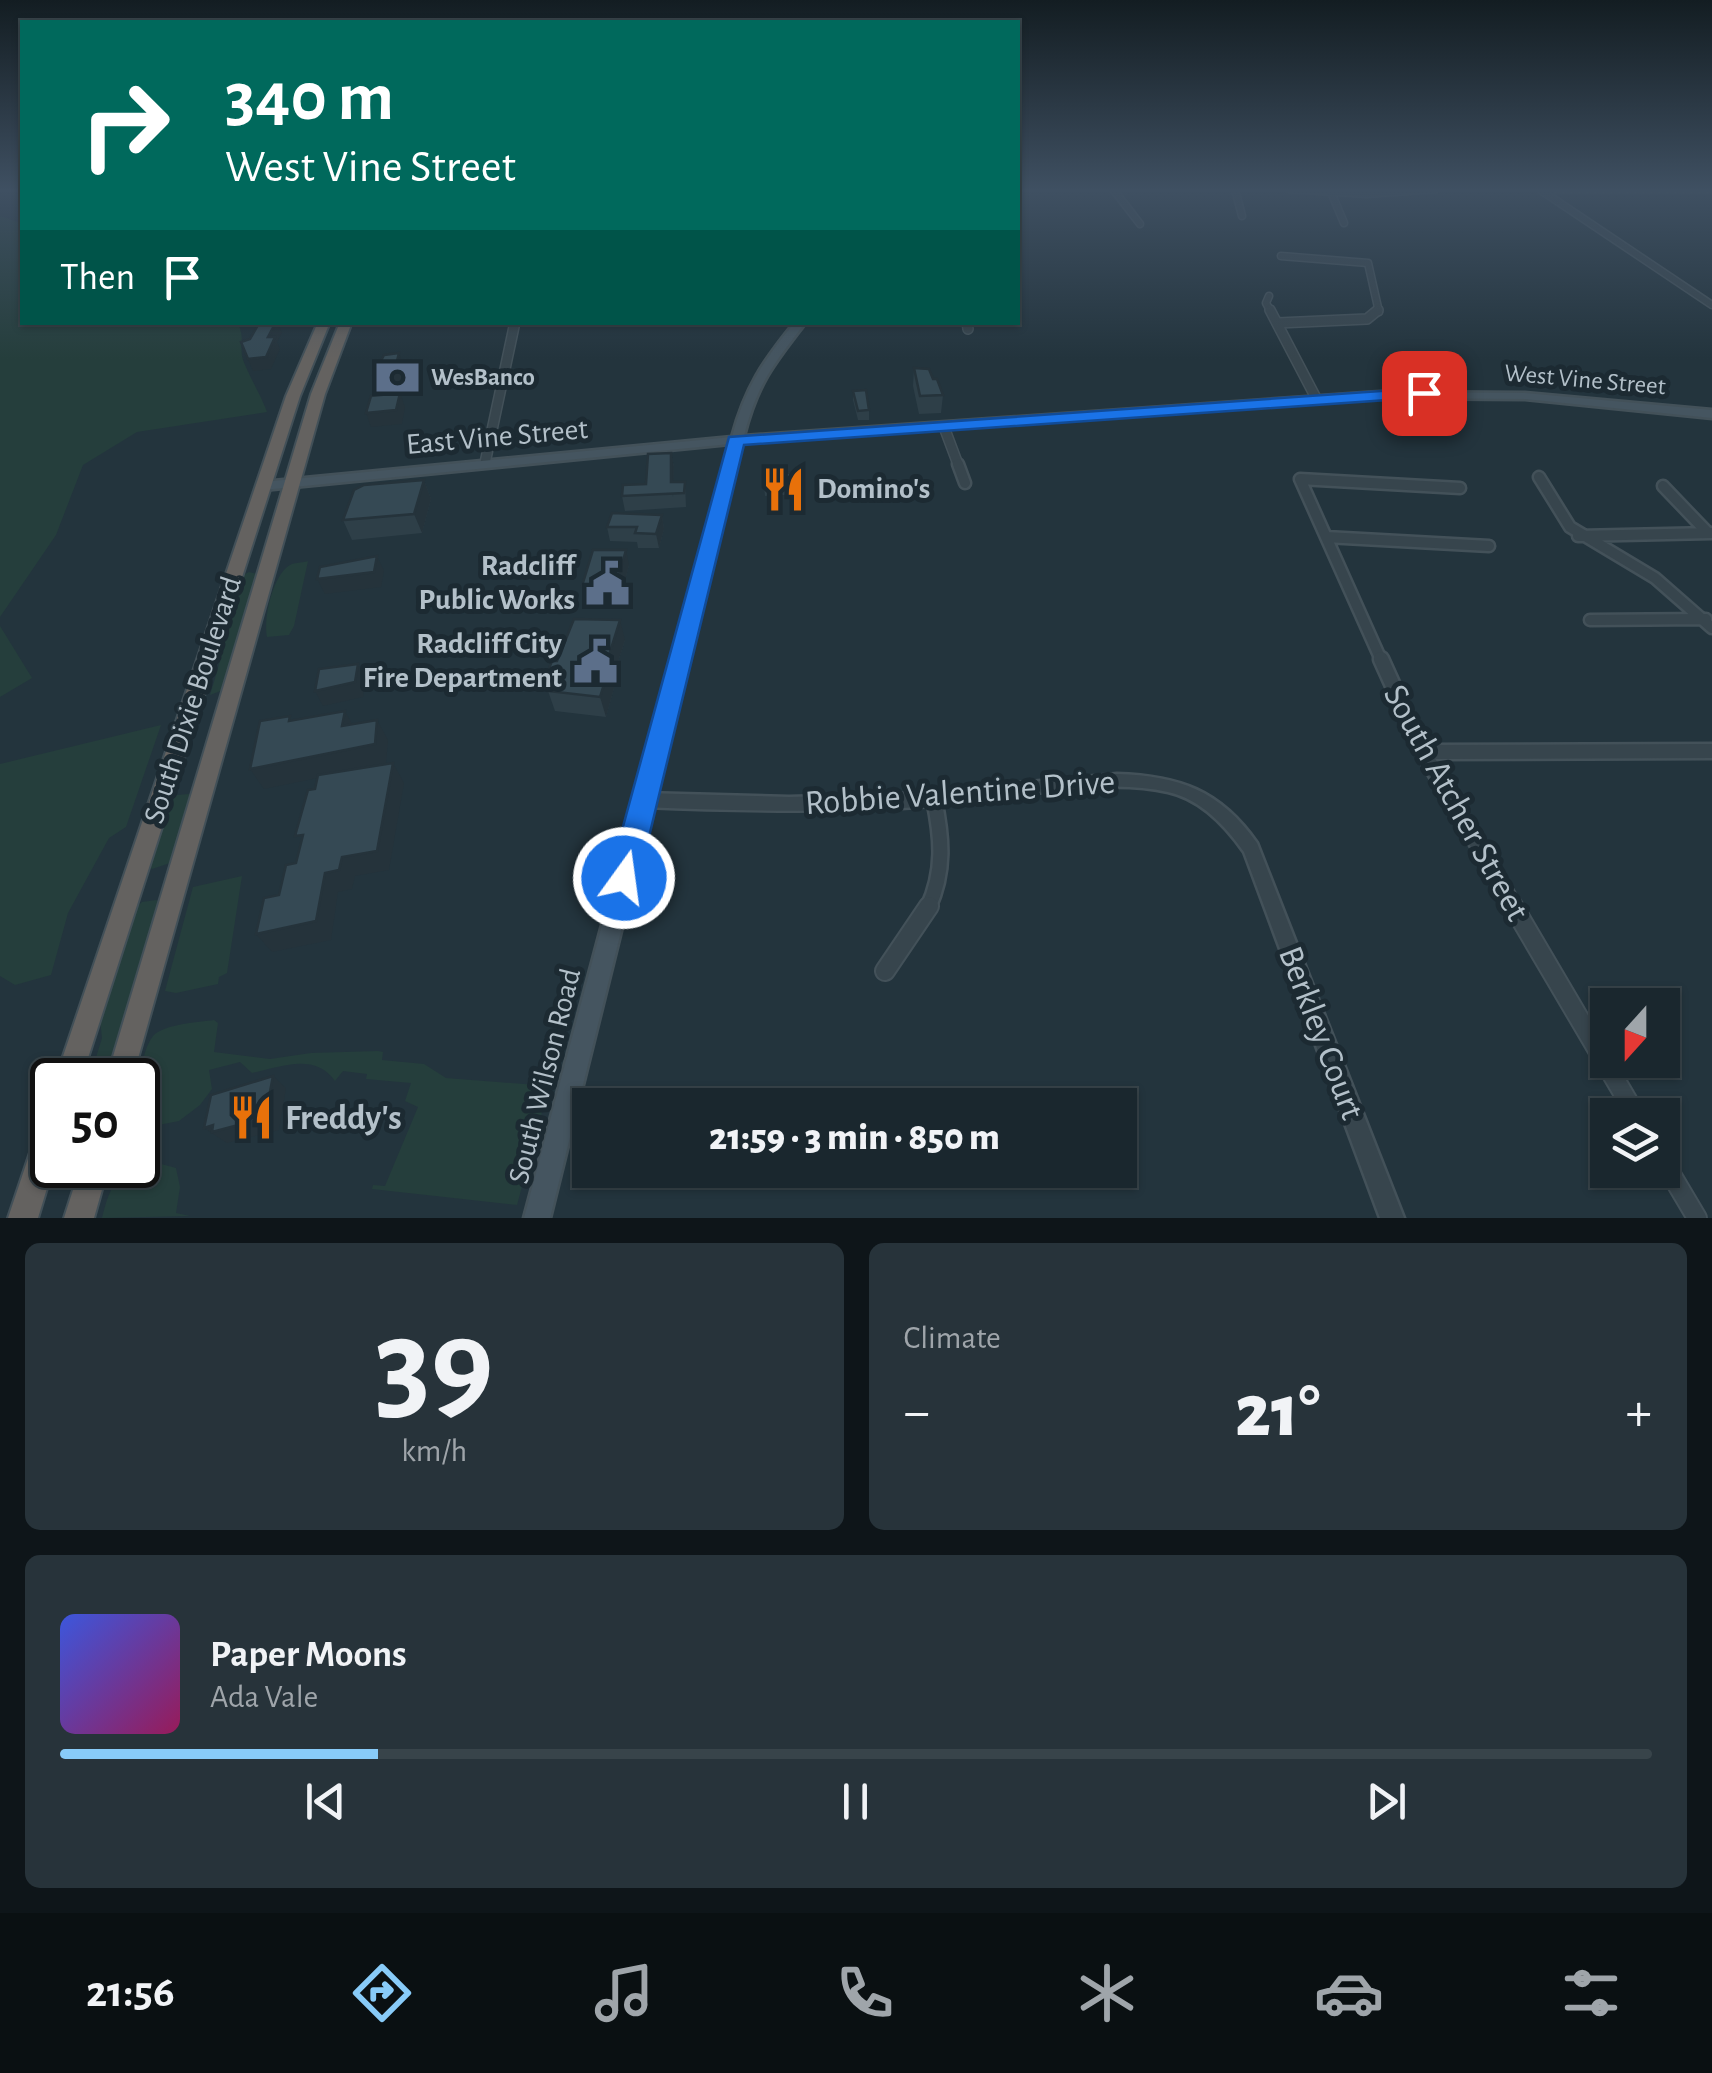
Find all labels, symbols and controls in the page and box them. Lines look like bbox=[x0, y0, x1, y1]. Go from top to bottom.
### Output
icon: right bbox=[60, 60, 190, 190]
text: 340 m bbox=[225, 63, 394, 133]
text: West Vine Street bbox=[225, 145, 516, 190]
icon: arrive bbox=[155, 250, 210, 305]
text: Then bbox=[60, 259, 135, 297]
pin bbox=[1382, 351, 1467, 436]
bank icon: WesBanco bbox=[374, 353, 422, 401]
street label: West Vine Street bbox=[1503, 361, 1667, 399]
place label: WesBanco bbox=[431, 365, 535, 390]
icon: arrive bbox=[1397, 366, 1452, 421]
street label: East Vine Street bbox=[405, 414, 590, 460]
restaurant icon: Domino's bbox=[760, 465, 808, 513]
place label: Domino's bbox=[817, 474, 930, 504]
place label: Radcliff Public Works bbox=[419, 551, 577, 615]
public building icon: Radcliff Public Works bbox=[584, 559, 632, 607]
street label: South Dixie Boulevard bbox=[139, 573, 247, 827]
place label: Radcliff City Fire Department bbox=[363, 629, 563, 693]
public building icon: Radcliff City Fire Department bbox=[571, 637, 619, 685]
street label: South Atcher Street bbox=[1377, 679, 1535, 927]
street label: Robbie Valentine Drive bbox=[804, 765, 1116, 821]
position arrow bbox=[572, 826, 676, 930]
street label: Berkley Court bbox=[1272, 942, 1370, 1124]
street label: South Wilson Road bbox=[504, 965, 586, 1187]
north arrow bbox=[1590, 988, 1680, 1078]
map controls bbox=[1590, 988, 1680, 1188]
speed limit sign: 50 bbox=[30, 1058, 160, 1188]
restaurant icon: Freddy's bbox=[228, 1094, 276, 1142]
button: layers bbox=[1590, 1098, 1680, 1188]
place label: Freddy's bbox=[285, 1101, 402, 1136]
text: 21:59 · 3 min · 850 m bbox=[709, 1119, 1000, 1157]
text: 39 bbox=[375, 1302, 494, 1432]
text: Climate bbox=[904, 1322, 1001, 1354]
text: 21° bbox=[1235, 1375, 1320, 1450]
text: − bbox=[904, 1385, 930, 1440]
text: + bbox=[1626, 1385, 1652, 1440]
text: km/h bbox=[401, 1435, 467, 1467]
text: Paper Moons bbox=[210, 1636, 407, 1674]
text: Ada Vale bbox=[210, 1681, 318, 1713]
icon: previous bbox=[298, 1774, 353, 1829]
icon: pause bbox=[828, 1774, 883, 1829]
icon: next bbox=[1359, 1774, 1414, 1829]
icon: directions bbox=[347, 1958, 417, 2028]
icon: music bbox=[589, 1958, 659, 2028]
icon: phone bbox=[830, 1958, 900, 2028]
icon: climate bbox=[1072, 1958, 1142, 2028]
icon: car bbox=[1314, 1958, 1384, 2028]
icon: filters bbox=[1556, 1958, 1626, 2028]
text: 21:56 bbox=[86, 1970, 175, 2015]

